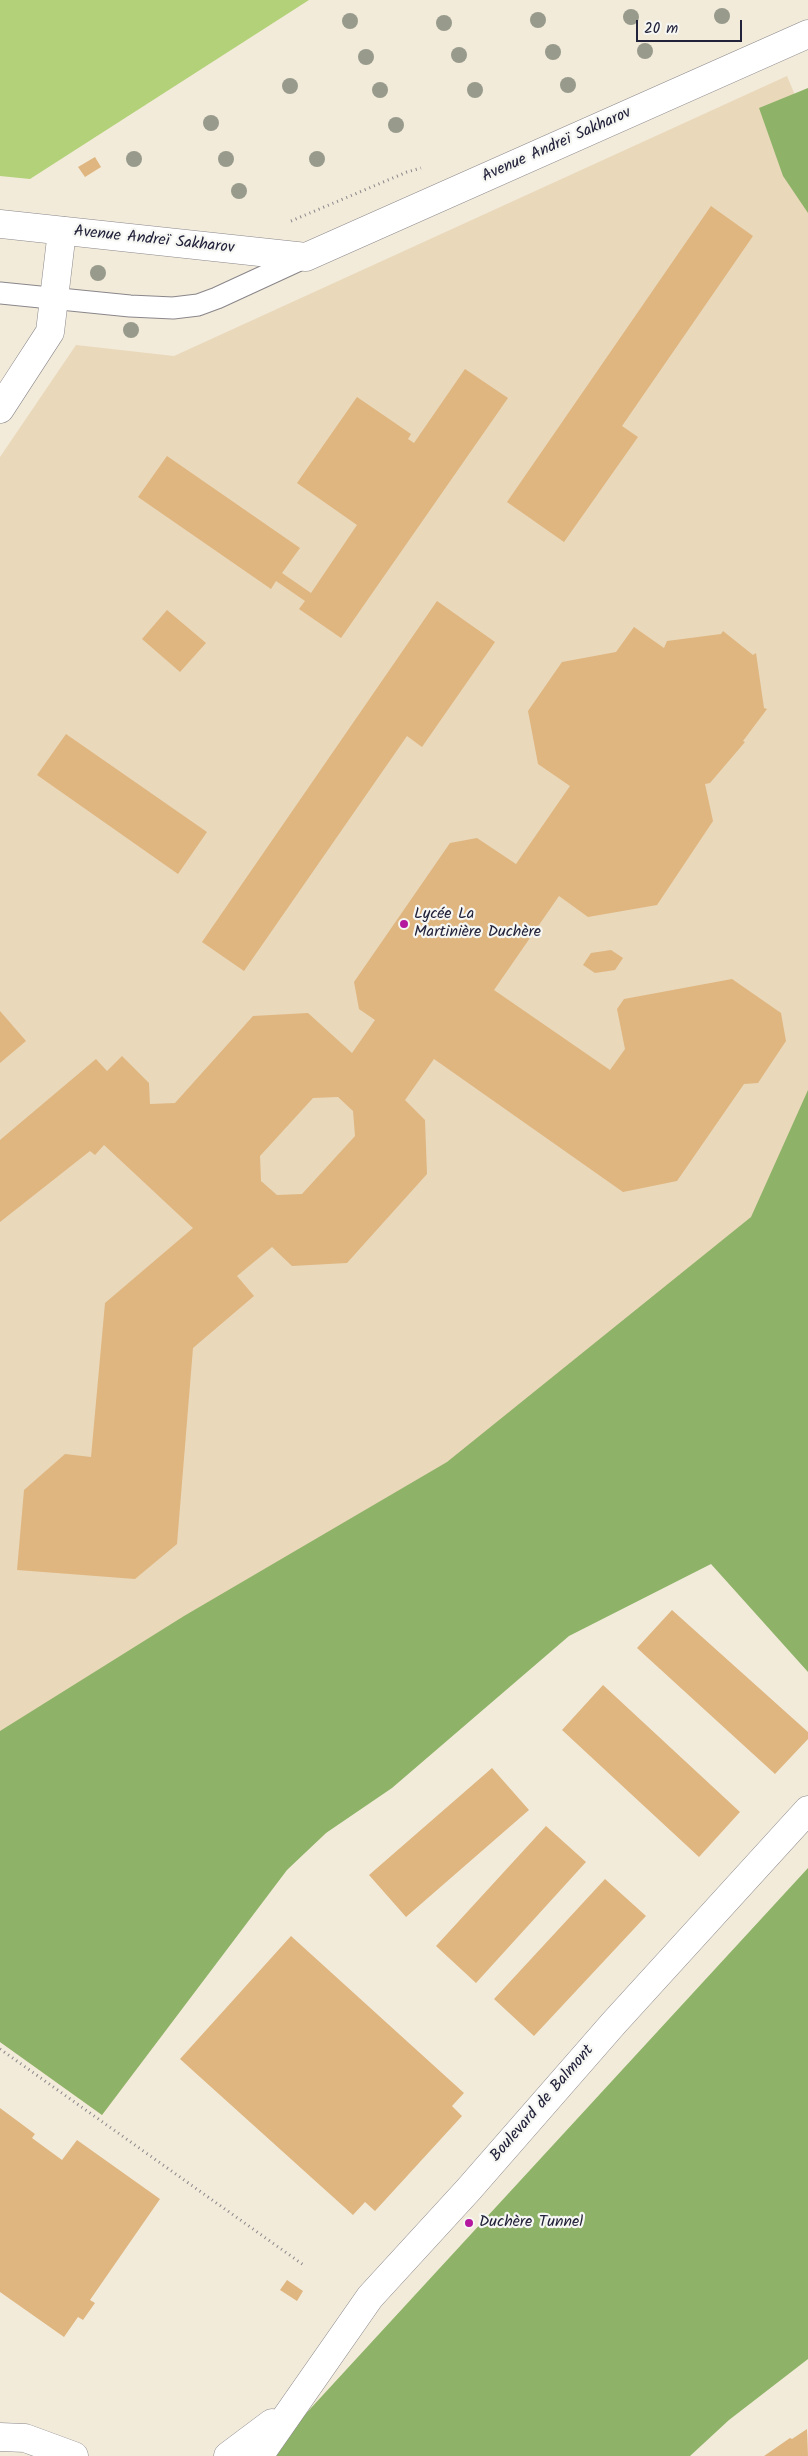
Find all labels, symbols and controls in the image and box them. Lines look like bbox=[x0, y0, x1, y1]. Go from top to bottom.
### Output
scale bar bbox=[638, 10, 744, 42]
text: 20 m bbox=[644, 17, 678, 41]
street label: Avenue Andreï Sakharov bbox=[479, 104, 635, 188]
street label: Avenue Andreï Sakharov bbox=[73, 223, 235, 259]
place label: Lycée La Martinière Duchère bbox=[414, 905, 541, 943]
marker: Lycée La Martinière Duchère bbox=[398, 918, 410, 930]
street label: Boulevard de Balmont bbox=[487, 2042, 599, 2166]
place label: Duchère Tunnel bbox=[479, 2213, 583, 2233]
marker: Duchère Tunnel bbox=[463, 2217, 475, 2229]

